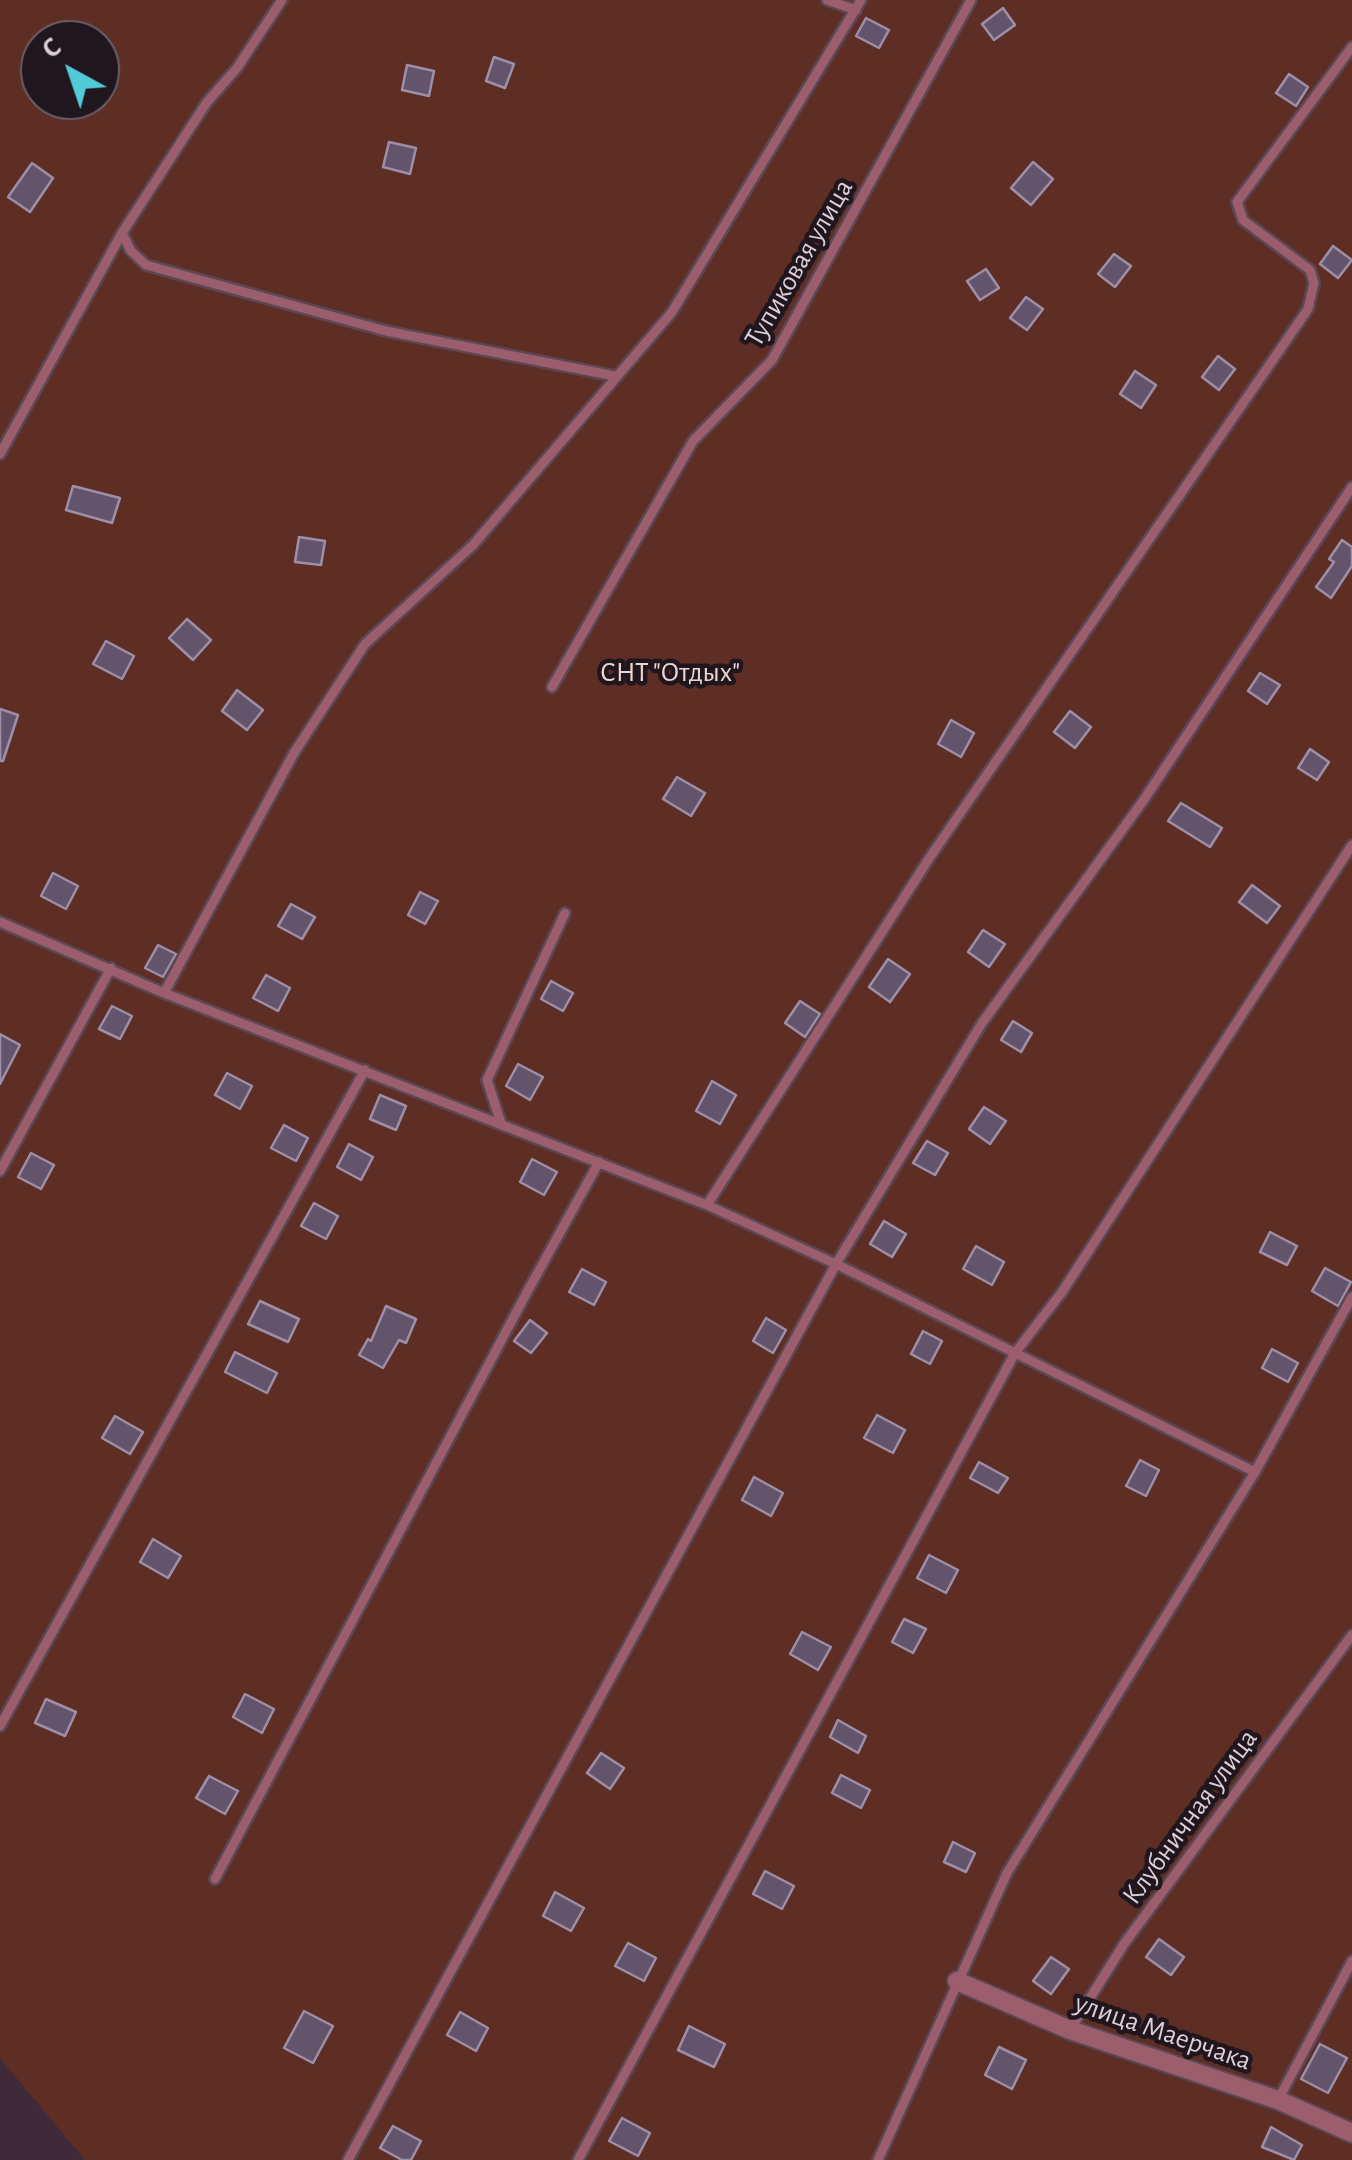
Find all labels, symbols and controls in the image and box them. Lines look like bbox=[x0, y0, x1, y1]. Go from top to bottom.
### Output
north arrow bbox=[20, 20, 120, 120]
text: С bbox=[37, 33, 67, 64]
street label: Тупиковая улица bbox=[738, 173, 860, 353]
park label: СНТ "Отдых" bbox=[600, 656, 740, 690]
street label: Клубничная улица bbox=[1115, 1723, 1265, 1911]
street label: улица Маерчака bbox=[1070, 1986, 1256, 2078]

